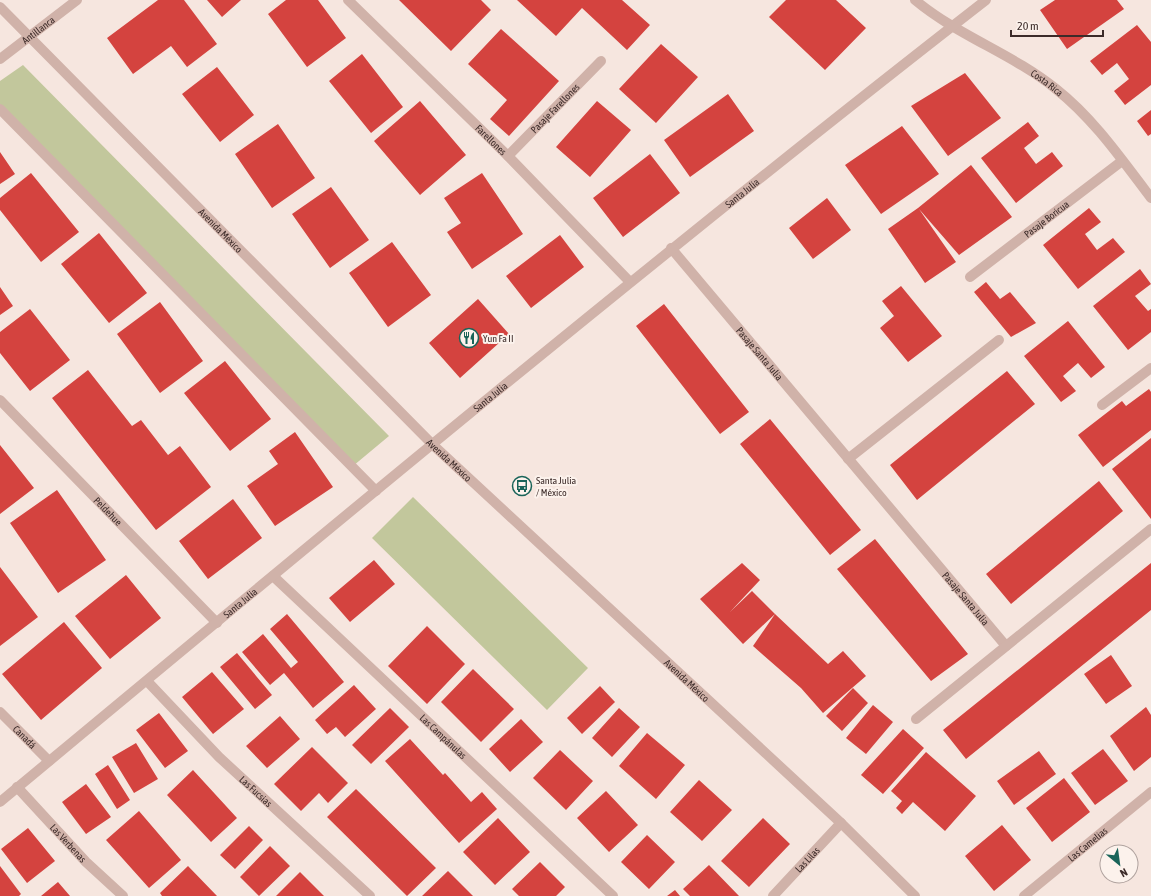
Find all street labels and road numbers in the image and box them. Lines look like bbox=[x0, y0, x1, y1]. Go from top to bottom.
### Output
street label: Antillanca bbox=[20, 14, 57, 46]
street label: Costa Rica bbox=[1029, 67, 1065, 99]
street label: Pasaje Farellones bbox=[529, 81, 582, 135]
street label: Farellones bbox=[473, 122, 509, 158]
street label: Santa Julia bbox=[723, 176, 762, 210]
street label: Pasaje Boricua bbox=[1022, 198, 1072, 240]
street label: Avenida México bbox=[196, 206, 245, 255]
street label: Pasaje Santa Julia bbox=[734, 325, 785, 383]
street label: Santa Julia bbox=[471, 380, 510, 414]
street label: Avenida México bbox=[424, 437, 474, 484]
street label: Peldehue bbox=[91, 495, 124, 528]
street label: Pasaje Santa Julia bbox=[940, 570, 991, 628]
street label: Santa Julia bbox=[221, 586, 260, 620]
street label: Avenida México bbox=[662, 657, 712, 704]
street label: Las Campánulas bbox=[418, 712, 469, 762]
street label: Canadá bbox=[11, 723, 38, 751]
street label: Las Fucsias bbox=[237, 774, 274, 809]
street label: Las Verbenas bbox=[48, 822, 89, 865]
street label: Las Camelias bbox=[1066, 825, 1110, 864]
street label: Las Lilas bbox=[793, 845, 822, 875]

